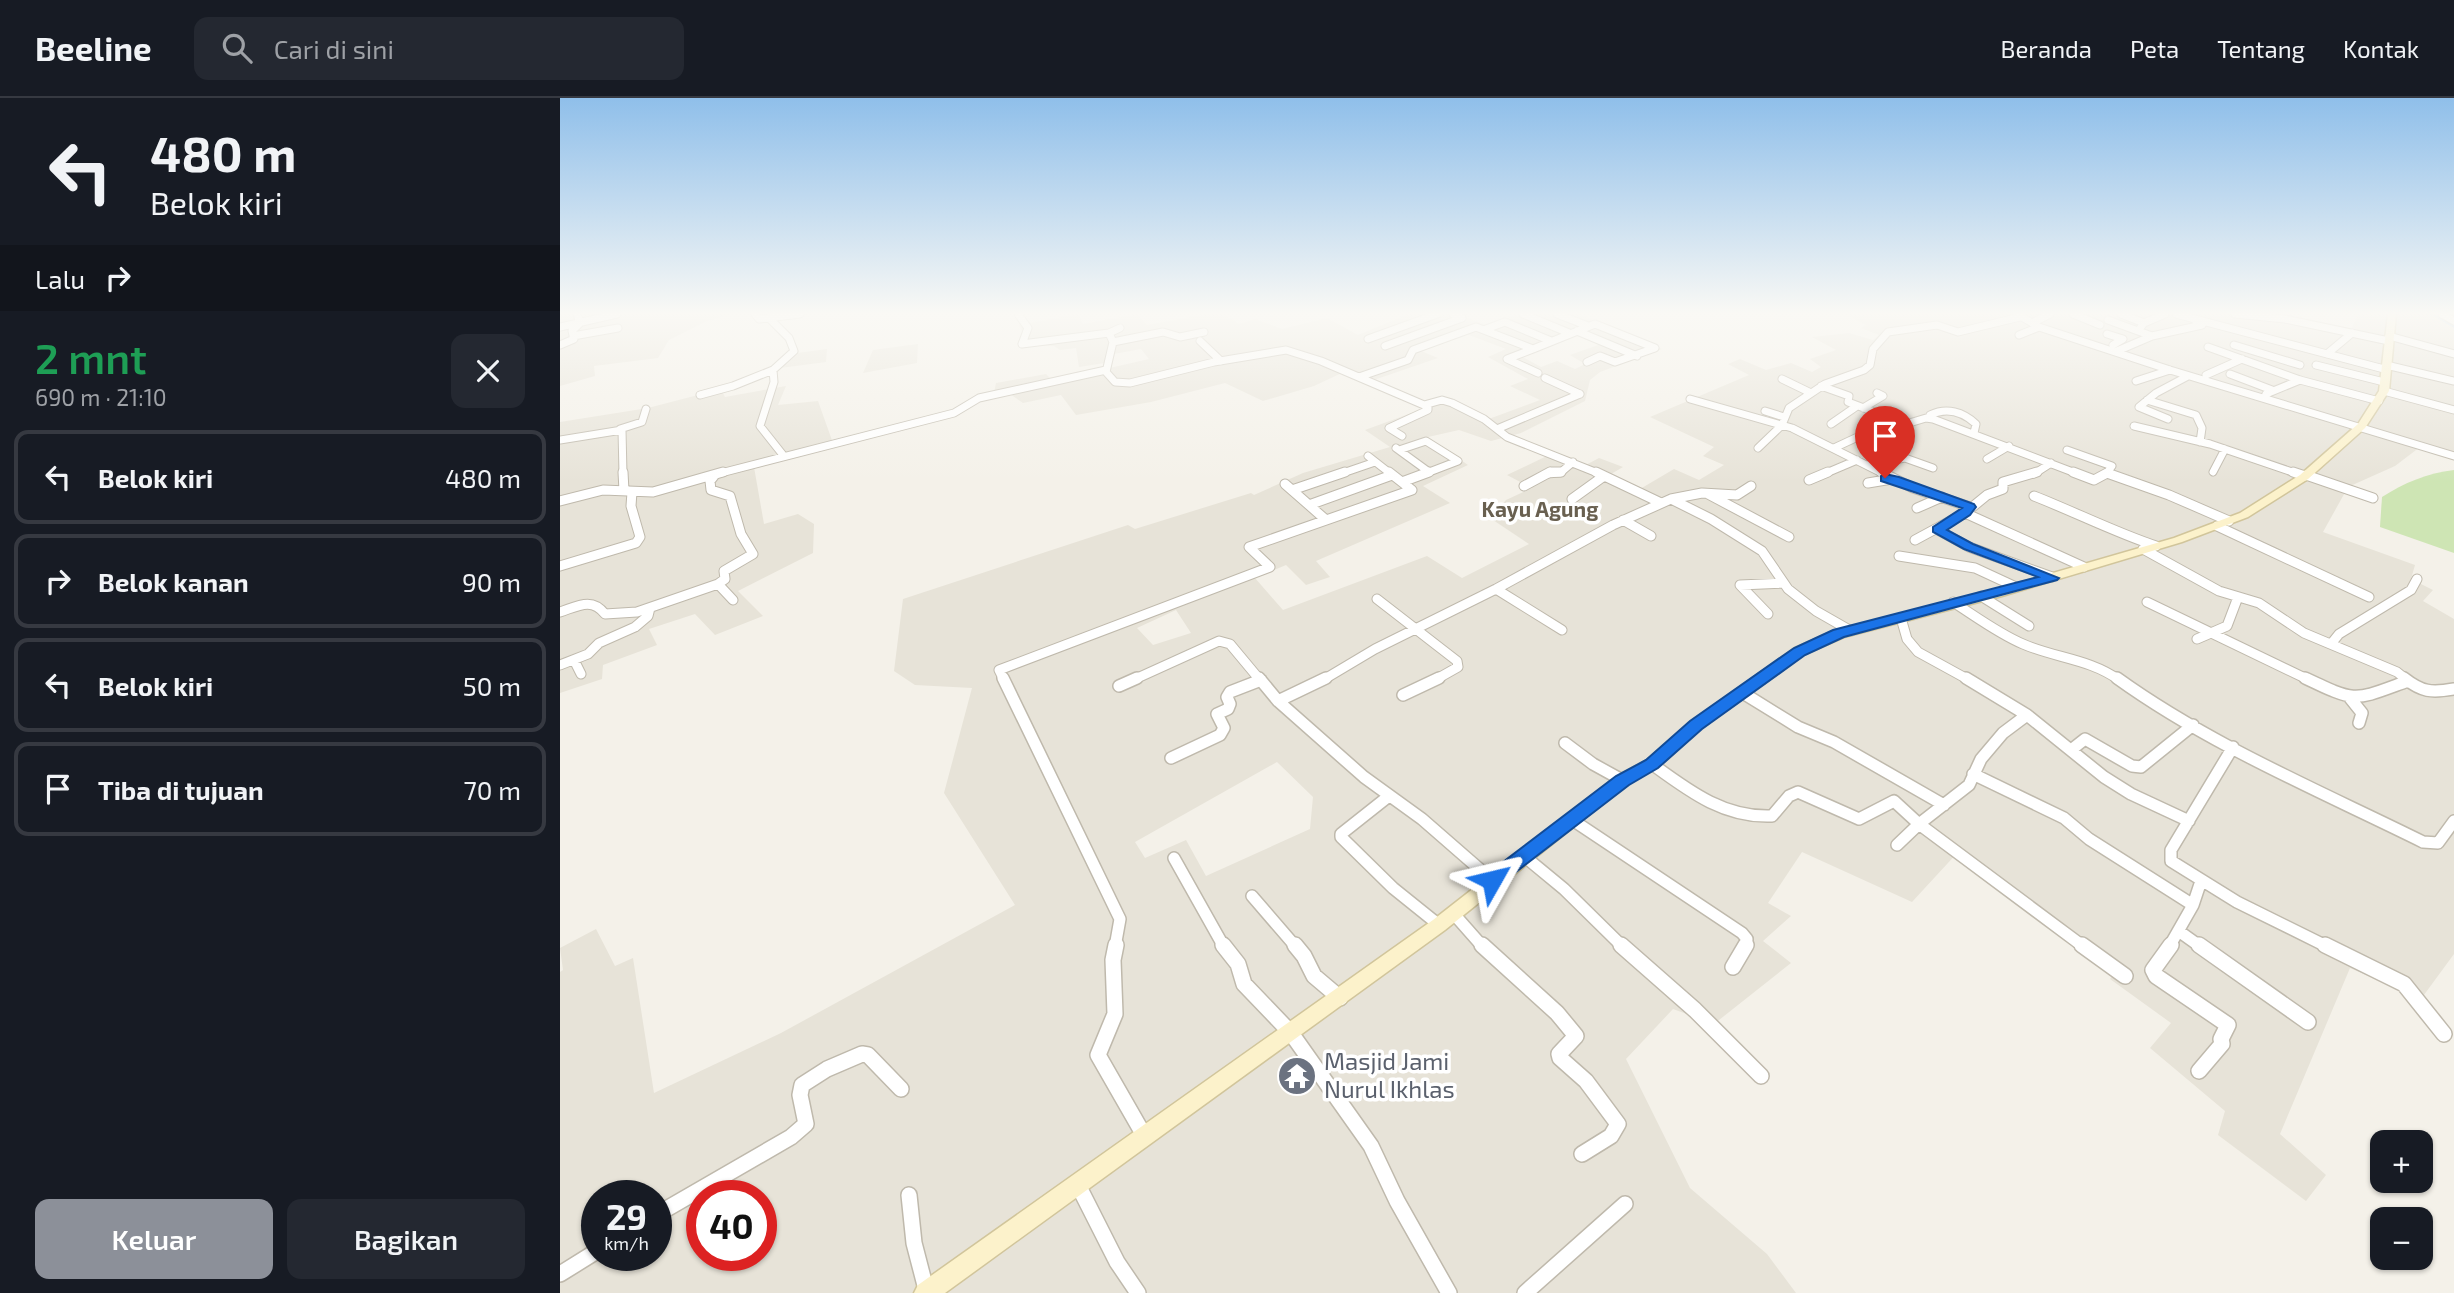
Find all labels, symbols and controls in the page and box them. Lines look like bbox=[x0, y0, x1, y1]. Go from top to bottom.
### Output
search box bbox=[194, 17, 684, 80]
text: Beeline bbox=[35, 28, 152, 68]
icon: search bbox=[218, 29, 256, 67]
text: Cari di sini bbox=[274, 33, 394, 64]
text: Beranda bbox=[2001, 34, 2092, 63]
text: Peta bbox=[2130, 34, 2179, 63]
text: Tentang bbox=[2217, 34, 2305, 63]
text: Kontak bbox=[2343, 34, 2419, 63]
text: 480 m bbox=[150, 123, 296, 182]
icon: left bbox=[35, 126, 126, 217]
text: Belok kiri bbox=[150, 183, 283, 221]
icon: right bbox=[99, 259, 137, 297]
text: Lalu bbox=[35, 263, 85, 294]
text: 2 mnt bbox=[35, 332, 147, 382]
button: close bbox=[451, 334, 525, 408]
text: 690 m · 21:10 bbox=[35, 383, 167, 411]
pin bbox=[1855, 406, 1915, 478]
icon: arrive bbox=[1866, 417, 1904, 455]
icon: left bbox=[39, 458, 77, 496]
text: Belok kiri bbox=[98, 462, 213, 493]
text: 480 m bbox=[445, 462, 521, 493]
district label: Kayu Agung bbox=[1482, 496, 1598, 522]
icon: right bbox=[39, 562, 77, 600]
text: Belok kanan bbox=[98, 566, 249, 597]
text: 90 m bbox=[462, 566, 521, 597]
icon: left bbox=[39, 666, 77, 704]
text: Belok kiri bbox=[98, 670, 213, 701]
text: 50 m bbox=[463, 670, 521, 701]
icon: arrive bbox=[39, 770, 77, 808]
text: Tiba di tujuan bbox=[98, 774, 264, 805]
text: 70 m bbox=[463, 774, 521, 805]
position arrow bbox=[1455, 843, 1529, 917]
place label: Masjid Jami Nurul Ikhlas bbox=[1324, 1046, 1455, 1103]
temple icon: Masjid Jami Nurul Ikhlas bbox=[1276, 1055, 1318, 1097]
map controls bbox=[2370, 1130, 2433, 1270]
button: + bbox=[2370, 1130, 2433, 1193]
speed limit sign: 40 bbox=[686, 1180, 777, 1271]
text: 29 bbox=[606, 1195, 647, 1237]
button: Keluar bbox=[35, 1199, 273, 1279]
button: Bagikan bbox=[287, 1199, 525, 1279]
button: − bbox=[2370, 1207, 2433, 1270]
text: km/h bbox=[604, 1232, 649, 1254]

